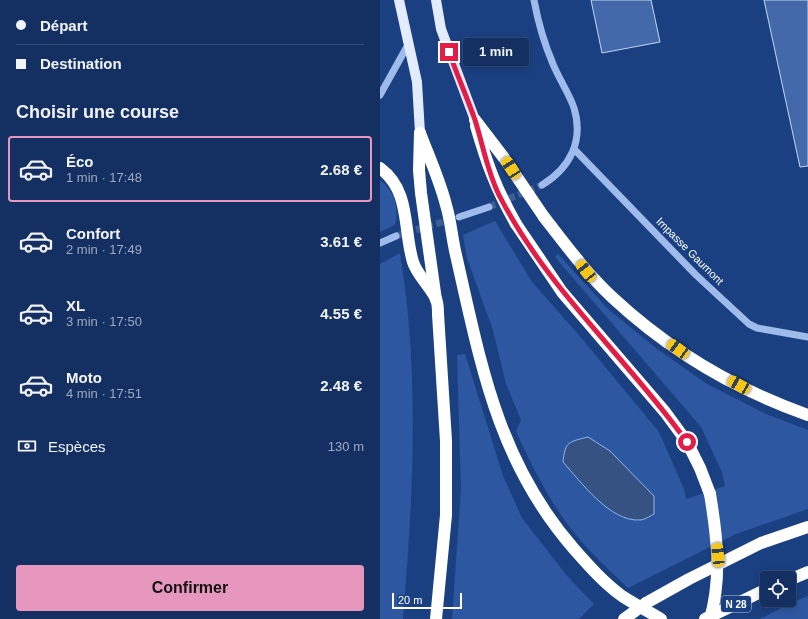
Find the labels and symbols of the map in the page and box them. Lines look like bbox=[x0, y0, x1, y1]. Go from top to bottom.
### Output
callout: 1 min bbox=[463, 38, 529, 66]
route end bbox=[440, 43, 458, 61]
car bbox=[499, 155, 523, 181]
street label: Impasse Gaumont bbox=[654, 215, 726, 287]
car bbox=[574, 258, 598, 284]
car bbox=[665, 337, 691, 361]
car bbox=[726, 374, 752, 396]
route start bbox=[678, 433, 696, 451]
car bbox=[711, 543, 725, 567]
scale bar bbox=[392, 591, 462, 610]
road number: N 28 bbox=[721, 596, 751, 612]

